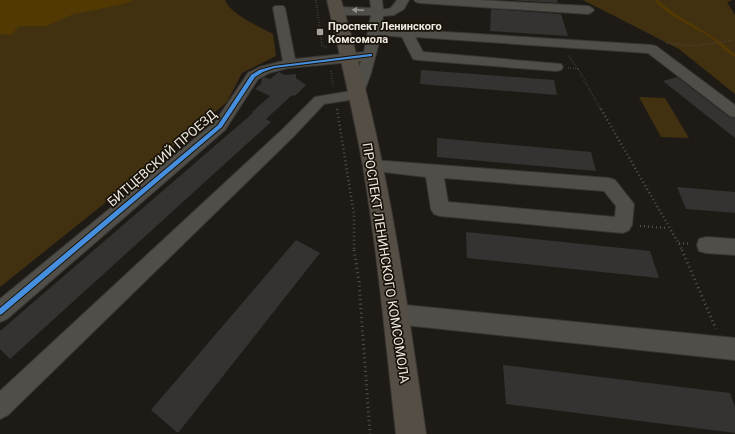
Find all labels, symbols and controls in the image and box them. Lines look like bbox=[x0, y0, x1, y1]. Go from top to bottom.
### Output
one-way arrow bbox=[351, 7, 364, 14]
place label: Проспект Ленинского Комсомола bbox=[328, 20, 442, 46]
marker: Проспект Ленинского Комсомола bbox=[315, 27, 325, 37]
street label: БИТЦЕВСКИЙ ПРОЕЗД bbox=[104, 106, 220, 210]
street label: ПРОСПЕКТ ЛЕНИНСКОГО КОМСОМОЛА bbox=[360, 142, 413, 385]

